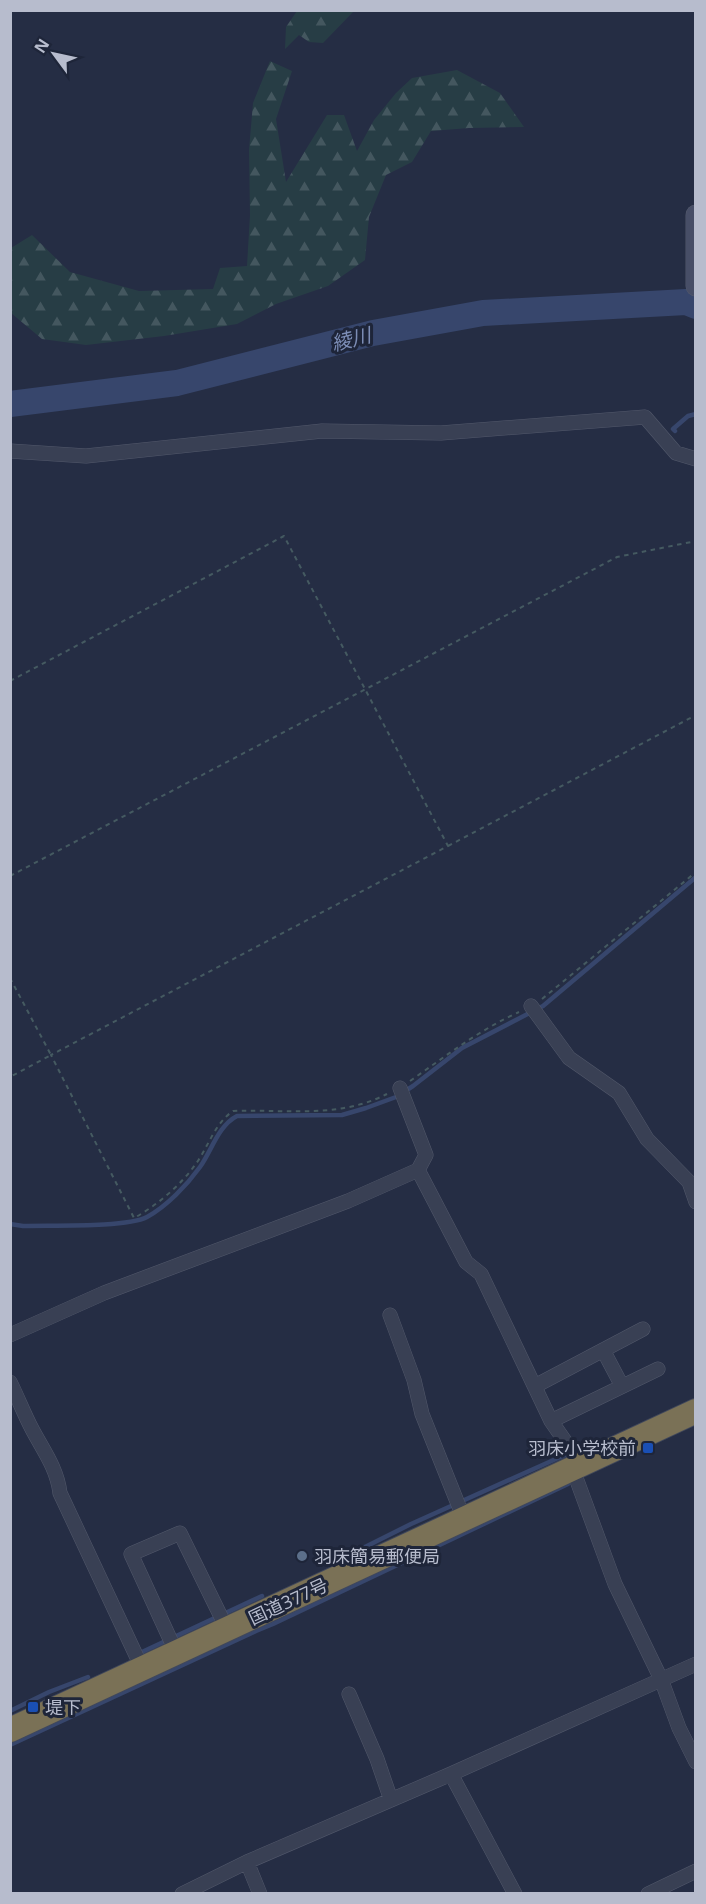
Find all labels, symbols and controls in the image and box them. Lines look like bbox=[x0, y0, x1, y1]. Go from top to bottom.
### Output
north arrow bbox=[24, 24, 84, 84]
text: N bbox=[29, 34, 54, 57]
water label: 綾川 bbox=[328, 321, 376, 357]
place label: 羽床小学校前 bbox=[528, 1436, 636, 1460]
marker: 羽床小学校前 bbox=[641, 1441, 655, 1455]
place label: 羽床簡易郵便局 bbox=[314, 1544, 440, 1568]
marker: 羽床簡易郵便局 bbox=[295, 1549, 309, 1563]
street label: 国道377号 bbox=[244, 1572, 332, 1630]
place label: 堤下 bbox=[45, 1695, 81, 1719]
marker: 堤下 bbox=[26, 1700, 40, 1714]

